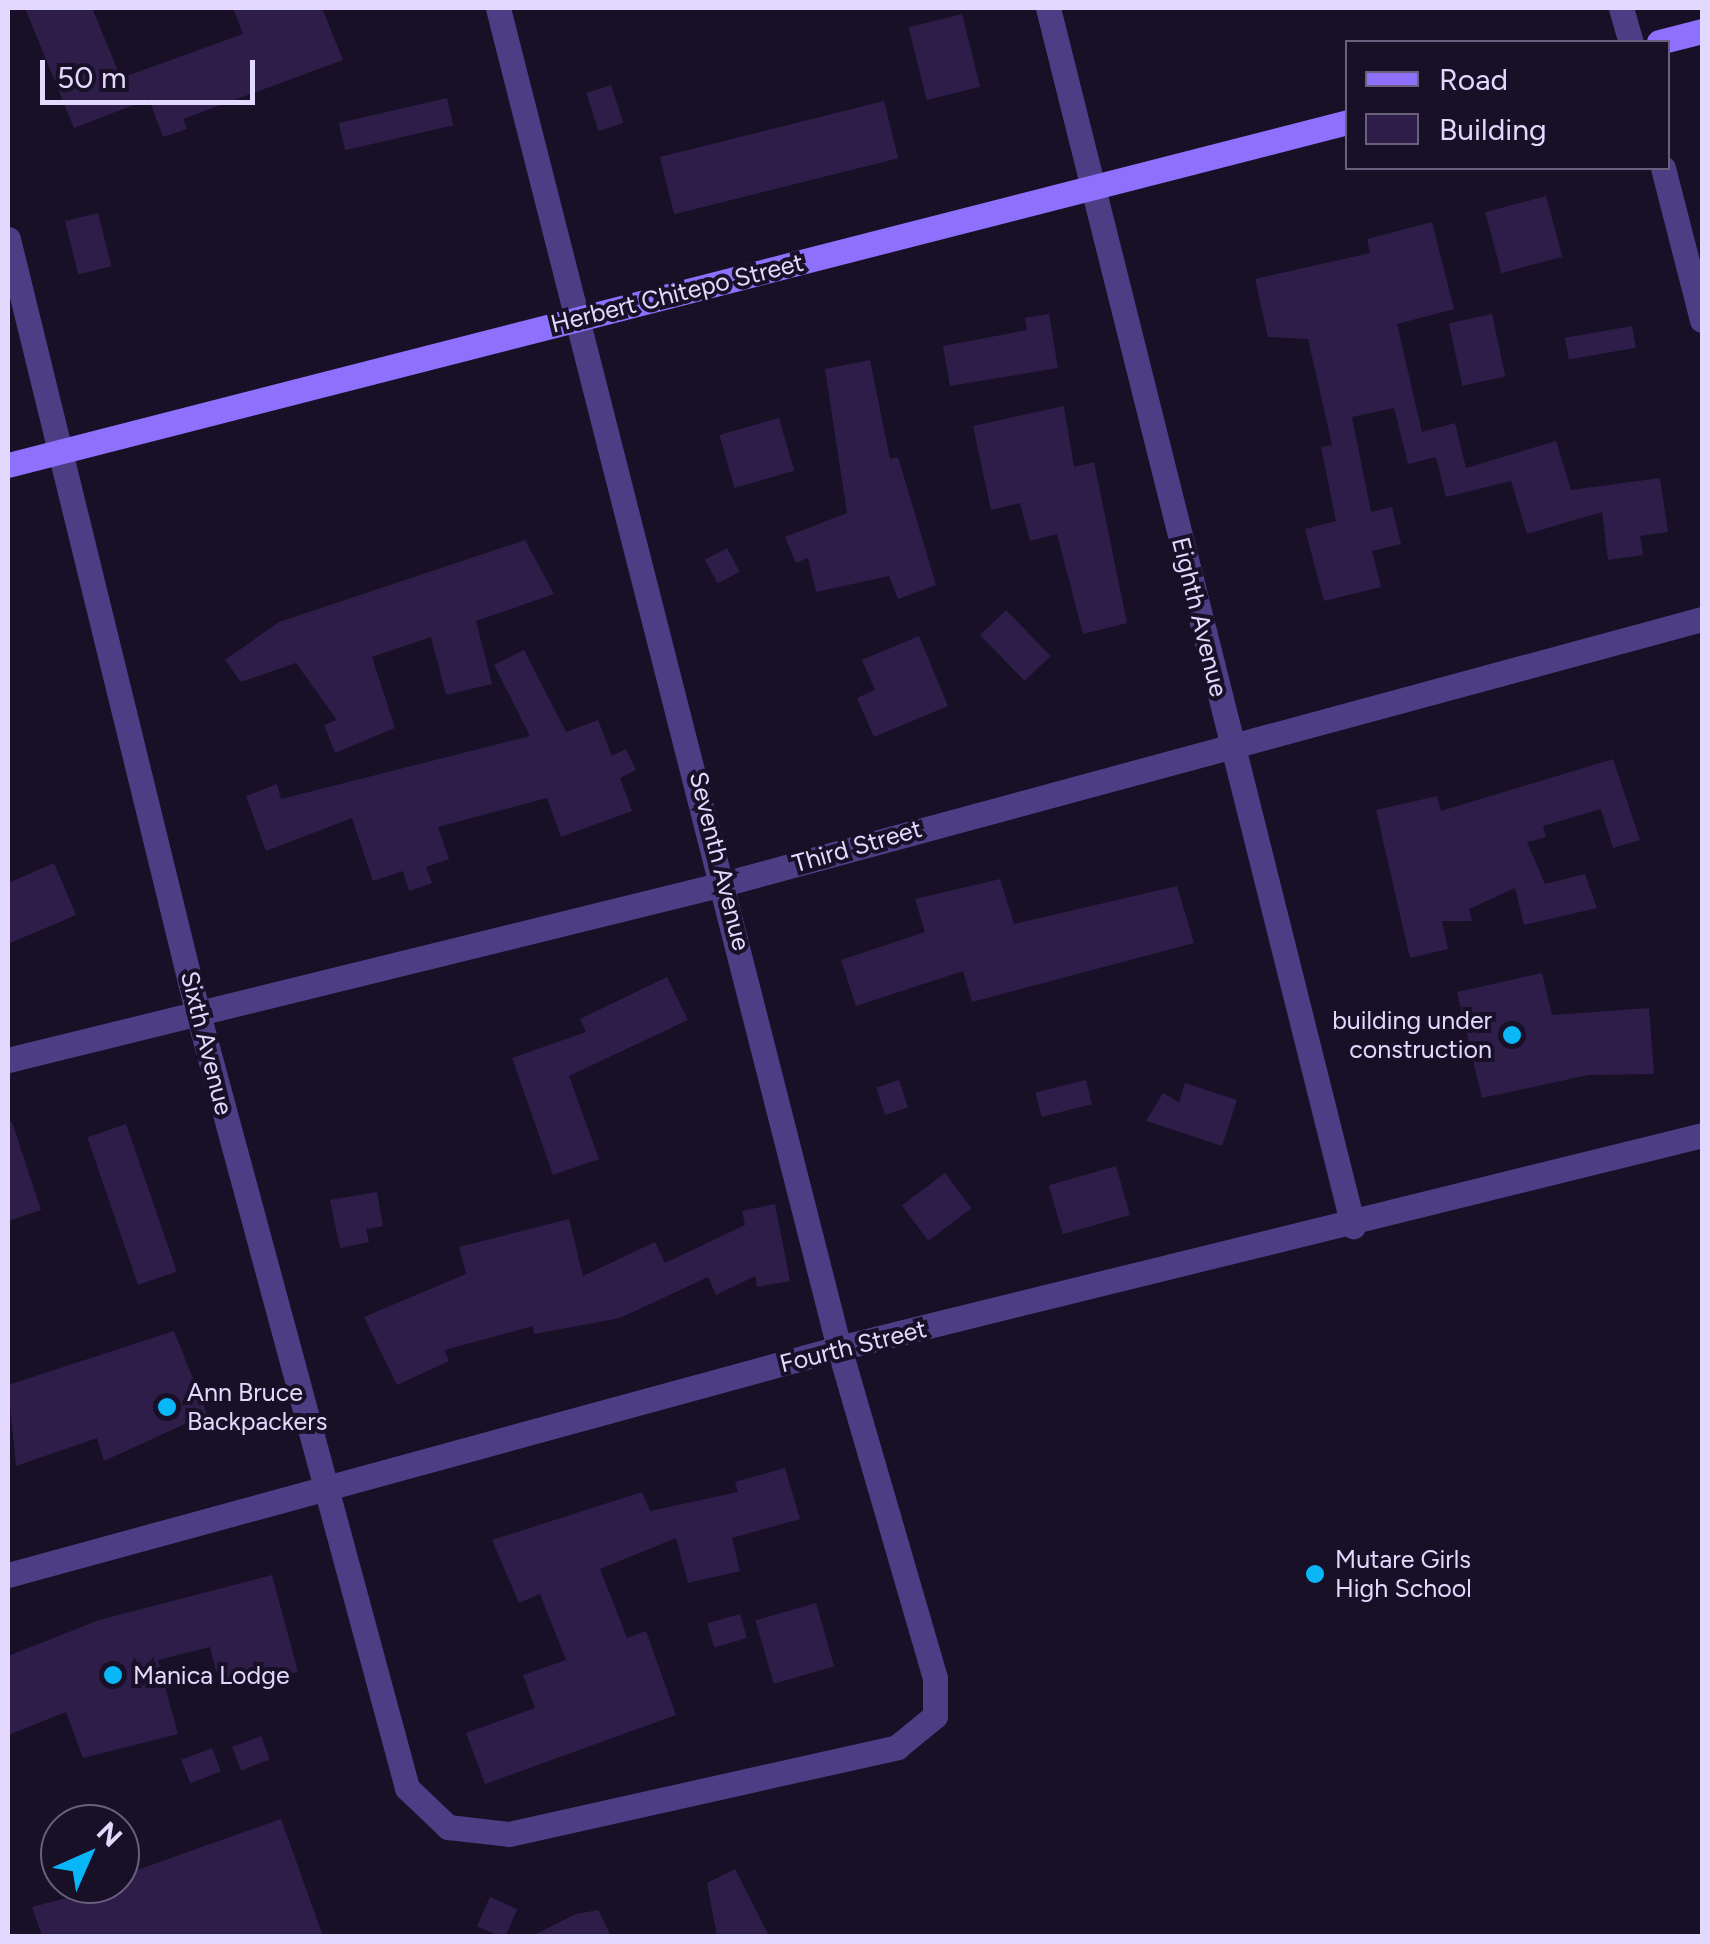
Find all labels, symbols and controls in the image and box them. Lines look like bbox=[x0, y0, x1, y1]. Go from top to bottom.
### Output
scale bar bbox=[45, 40, 260, 102]
legend bbox=[1345, 40, 1670, 170]
text: 50 m bbox=[57, 59, 126, 96]
text: Road bbox=[1439, 61, 1508, 98]
text: Building bbox=[1439, 111, 1547, 148]
street label: Herbert Chitepo Street bbox=[547, 247, 807, 339]
street label: Eighth Avenue bbox=[1166, 534, 1234, 700]
street label: Seventh Avenue bbox=[683, 769, 757, 953]
street label: Third Street bbox=[789, 813, 925, 879]
street label: Sixth Avenue bbox=[175, 968, 239, 1118]
place label: building under construction bbox=[1332, 1006, 1492, 1065]
marker: building under construction bbox=[1501, 1024, 1523, 1046]
street label: Fourth Street bbox=[777, 1313, 929, 1379]
place label: Ann Bruce Backpackers bbox=[187, 1378, 327, 1437]
marker: Ann Bruce Backpackers bbox=[156, 1396, 178, 1418]
place label: Mutare Girls High School bbox=[1335, 1545, 1472, 1604]
marker: Mutare Girls High School bbox=[1304, 1563, 1326, 1585]
place label: Manica Lodge bbox=[133, 1660, 290, 1690]
marker: Manica Lodge bbox=[102, 1664, 124, 1686]
north arrow bbox=[40, 1804, 140, 1904]
text: N bbox=[90, 1815, 129, 1854]

